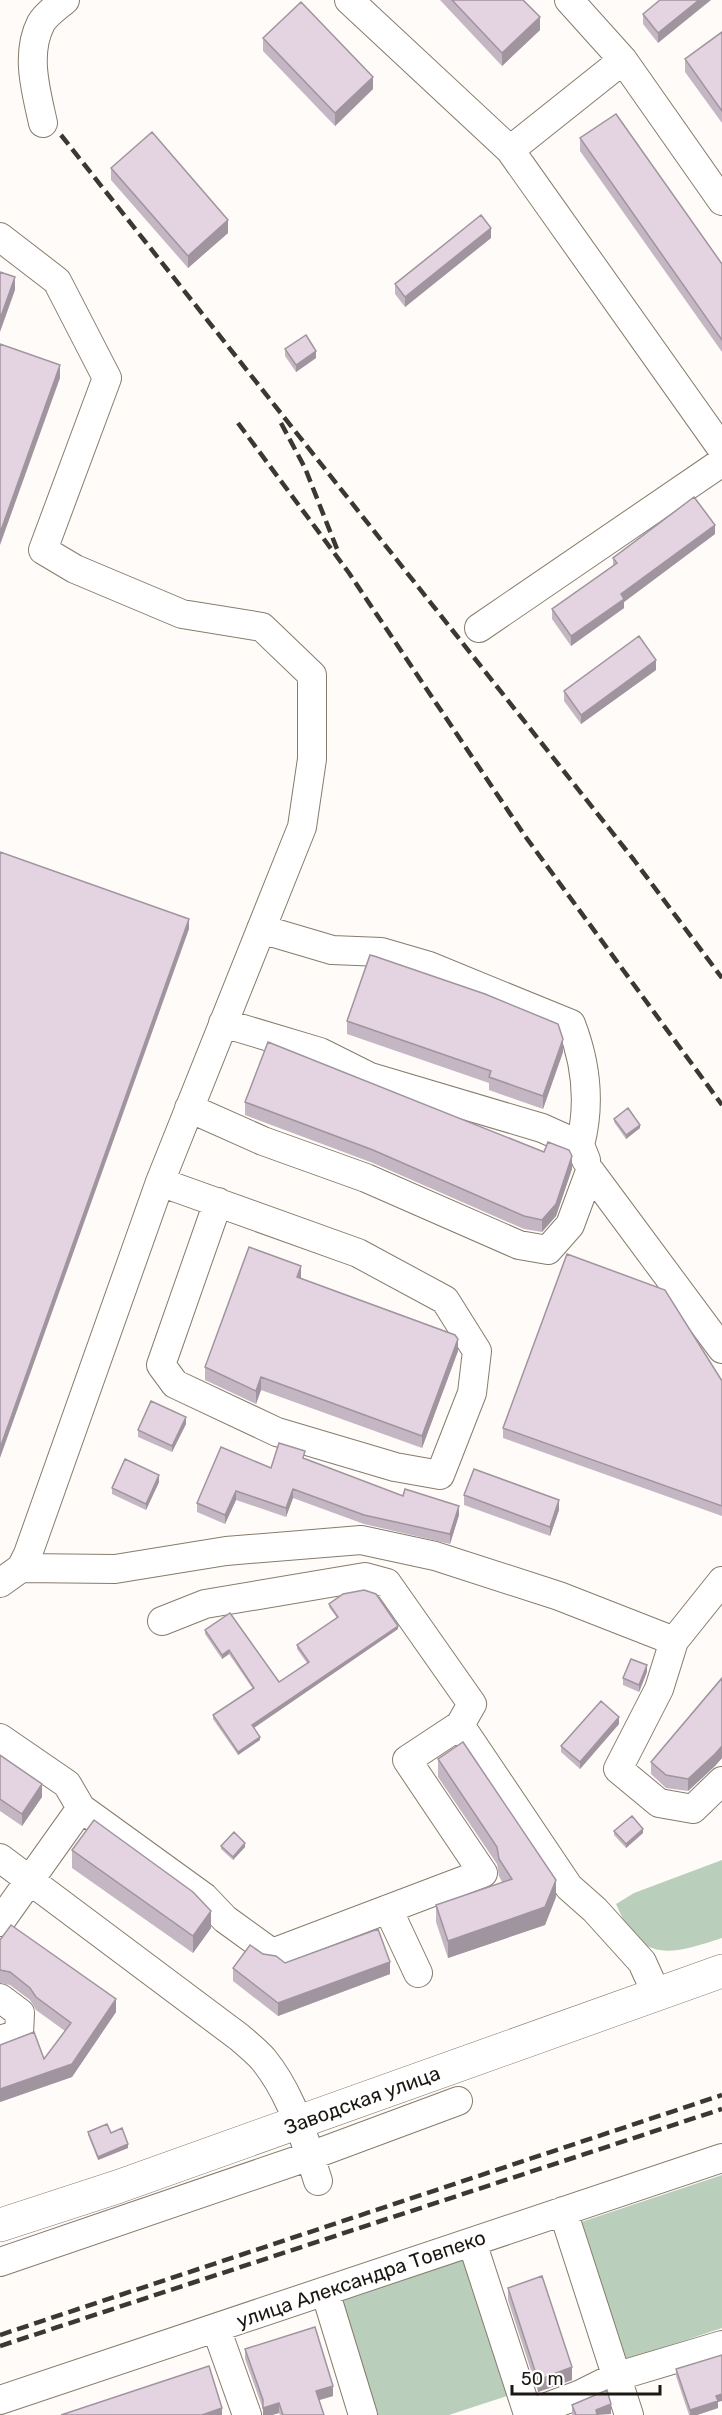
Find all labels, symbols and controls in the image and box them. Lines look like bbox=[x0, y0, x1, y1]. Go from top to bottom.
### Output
street label: Заводская улица bbox=[281, 2061, 443, 2139]
street label: улица Александра Товпеко bbox=[233, 2225, 489, 2333]
scale bar bbox=[512, 2358, 660, 2396]
text: 50 m bbox=[521, 2368, 564, 2390]

